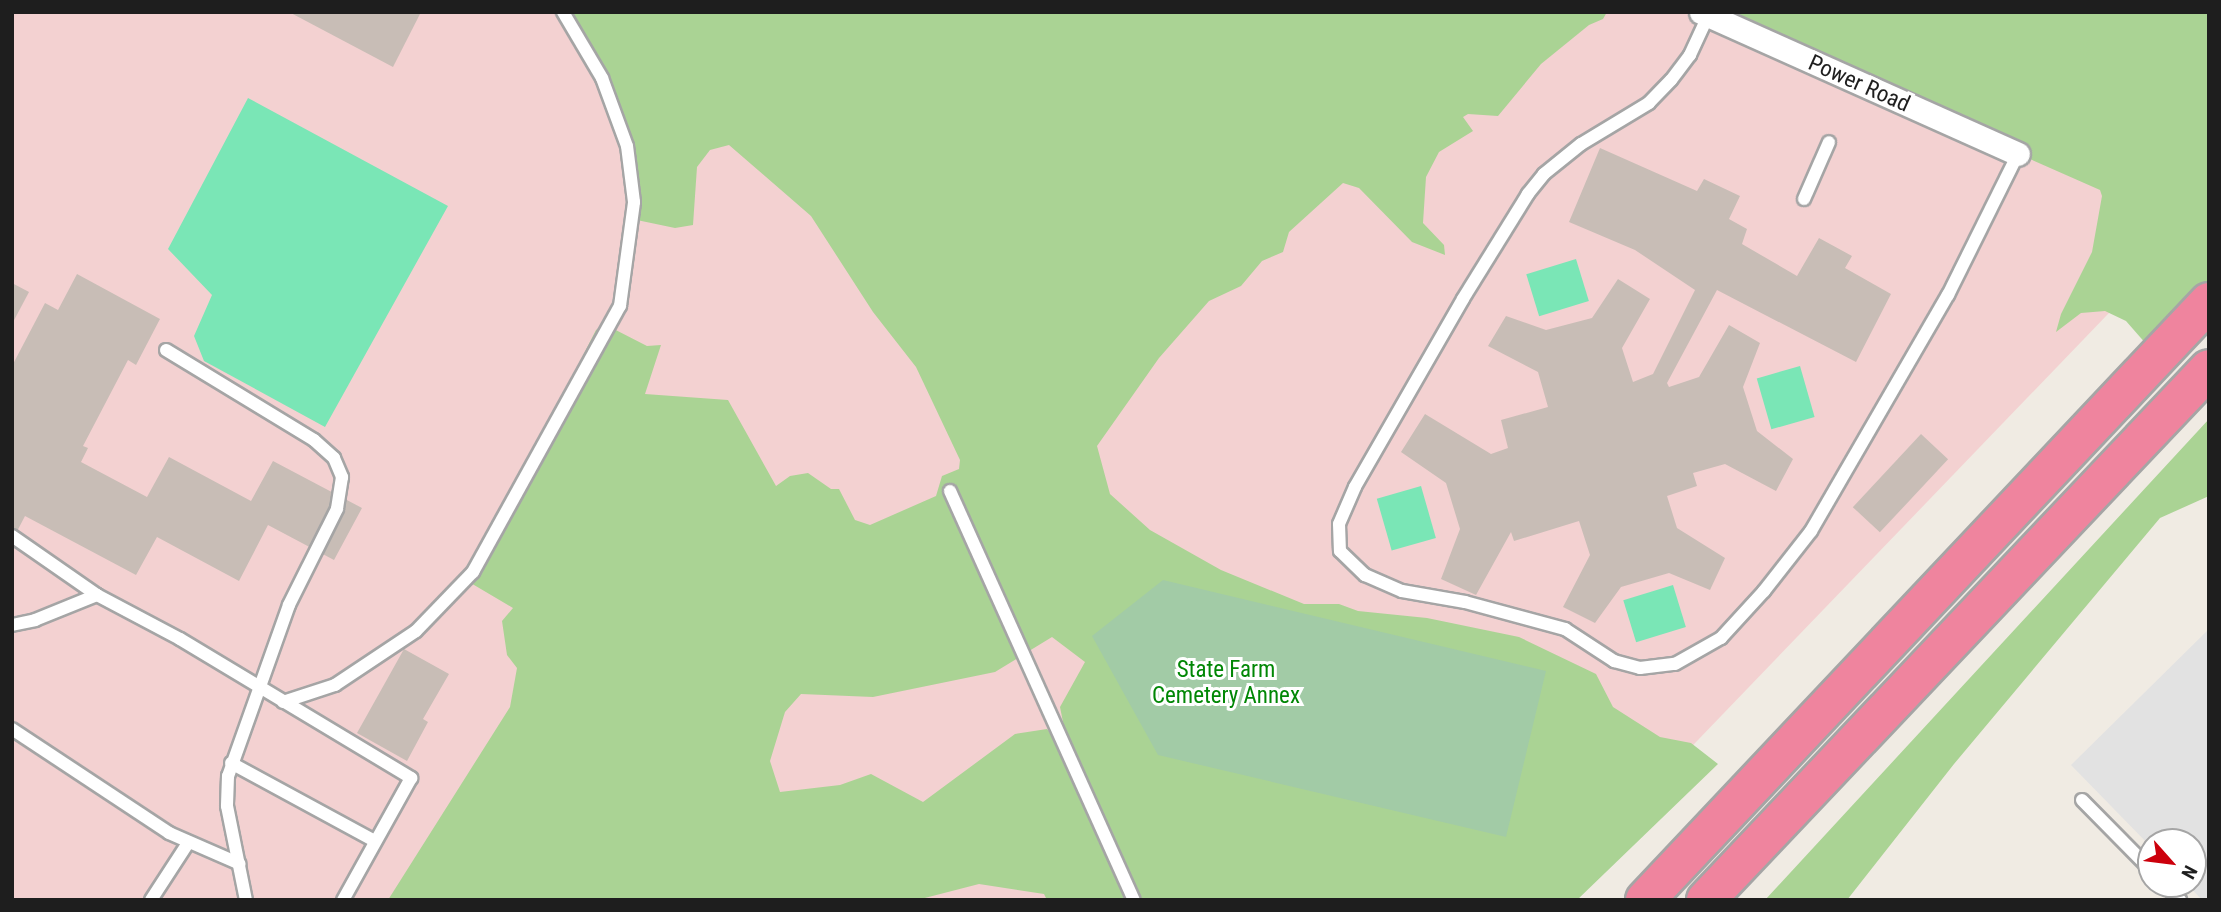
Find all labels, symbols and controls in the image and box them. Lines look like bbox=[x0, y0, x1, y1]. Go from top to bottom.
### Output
street label: Power Road bbox=[1804, 49, 1914, 119]
park label: State Farm Cemetery Annex bbox=[1152, 656, 1300, 710]
north arrow bbox=[2137, 828, 2207, 898]
text: N bbox=[2176, 862, 2202, 883]

